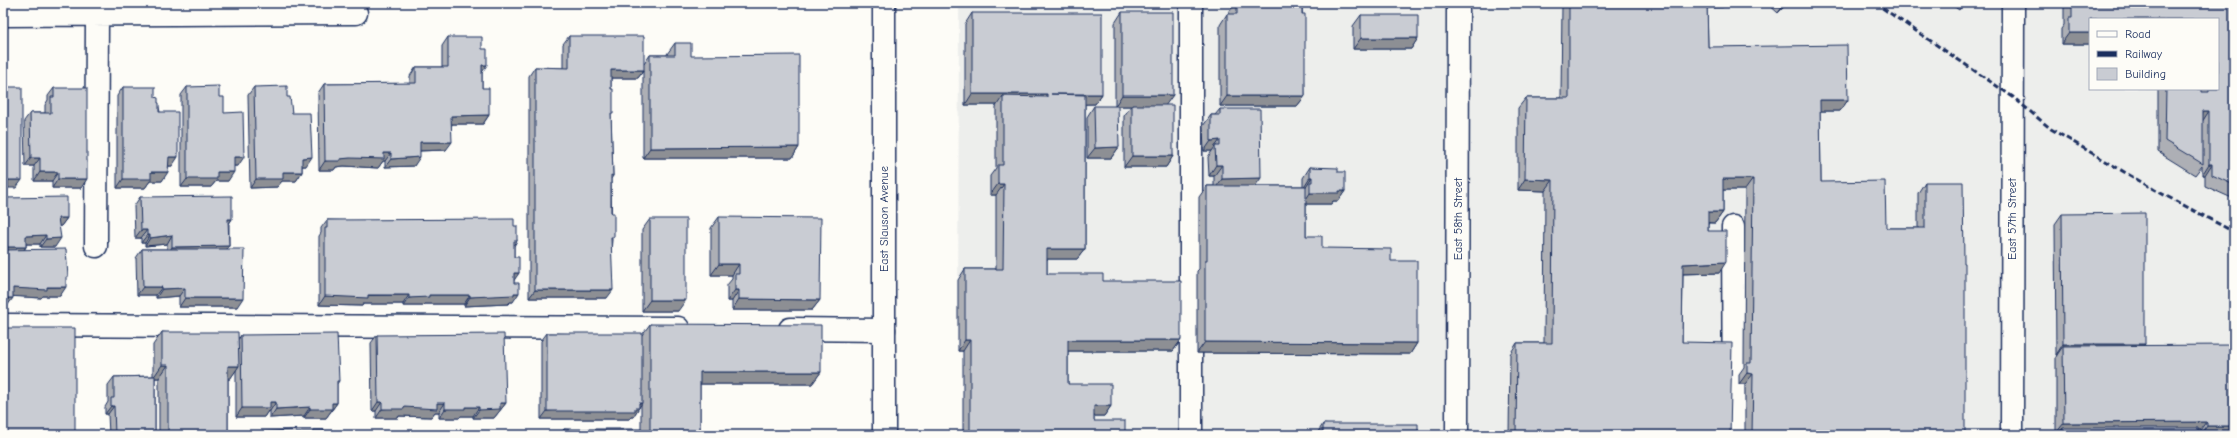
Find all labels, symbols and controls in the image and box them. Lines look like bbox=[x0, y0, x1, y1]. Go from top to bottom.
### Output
legend bbox=[2089, 18, 2219, 90]
text: Road bbox=[2125, 27, 2151, 41]
text: Railway bbox=[2125, 47, 2163, 61]
text: Building bbox=[2125, 67, 2166, 81]
street label: East Slauson Avenue bbox=[877, 166, 891, 272]
street label: East 58th Street bbox=[1451, 177, 1465, 260]
street label: East 57th Street bbox=[2005, 177, 2019, 260]

